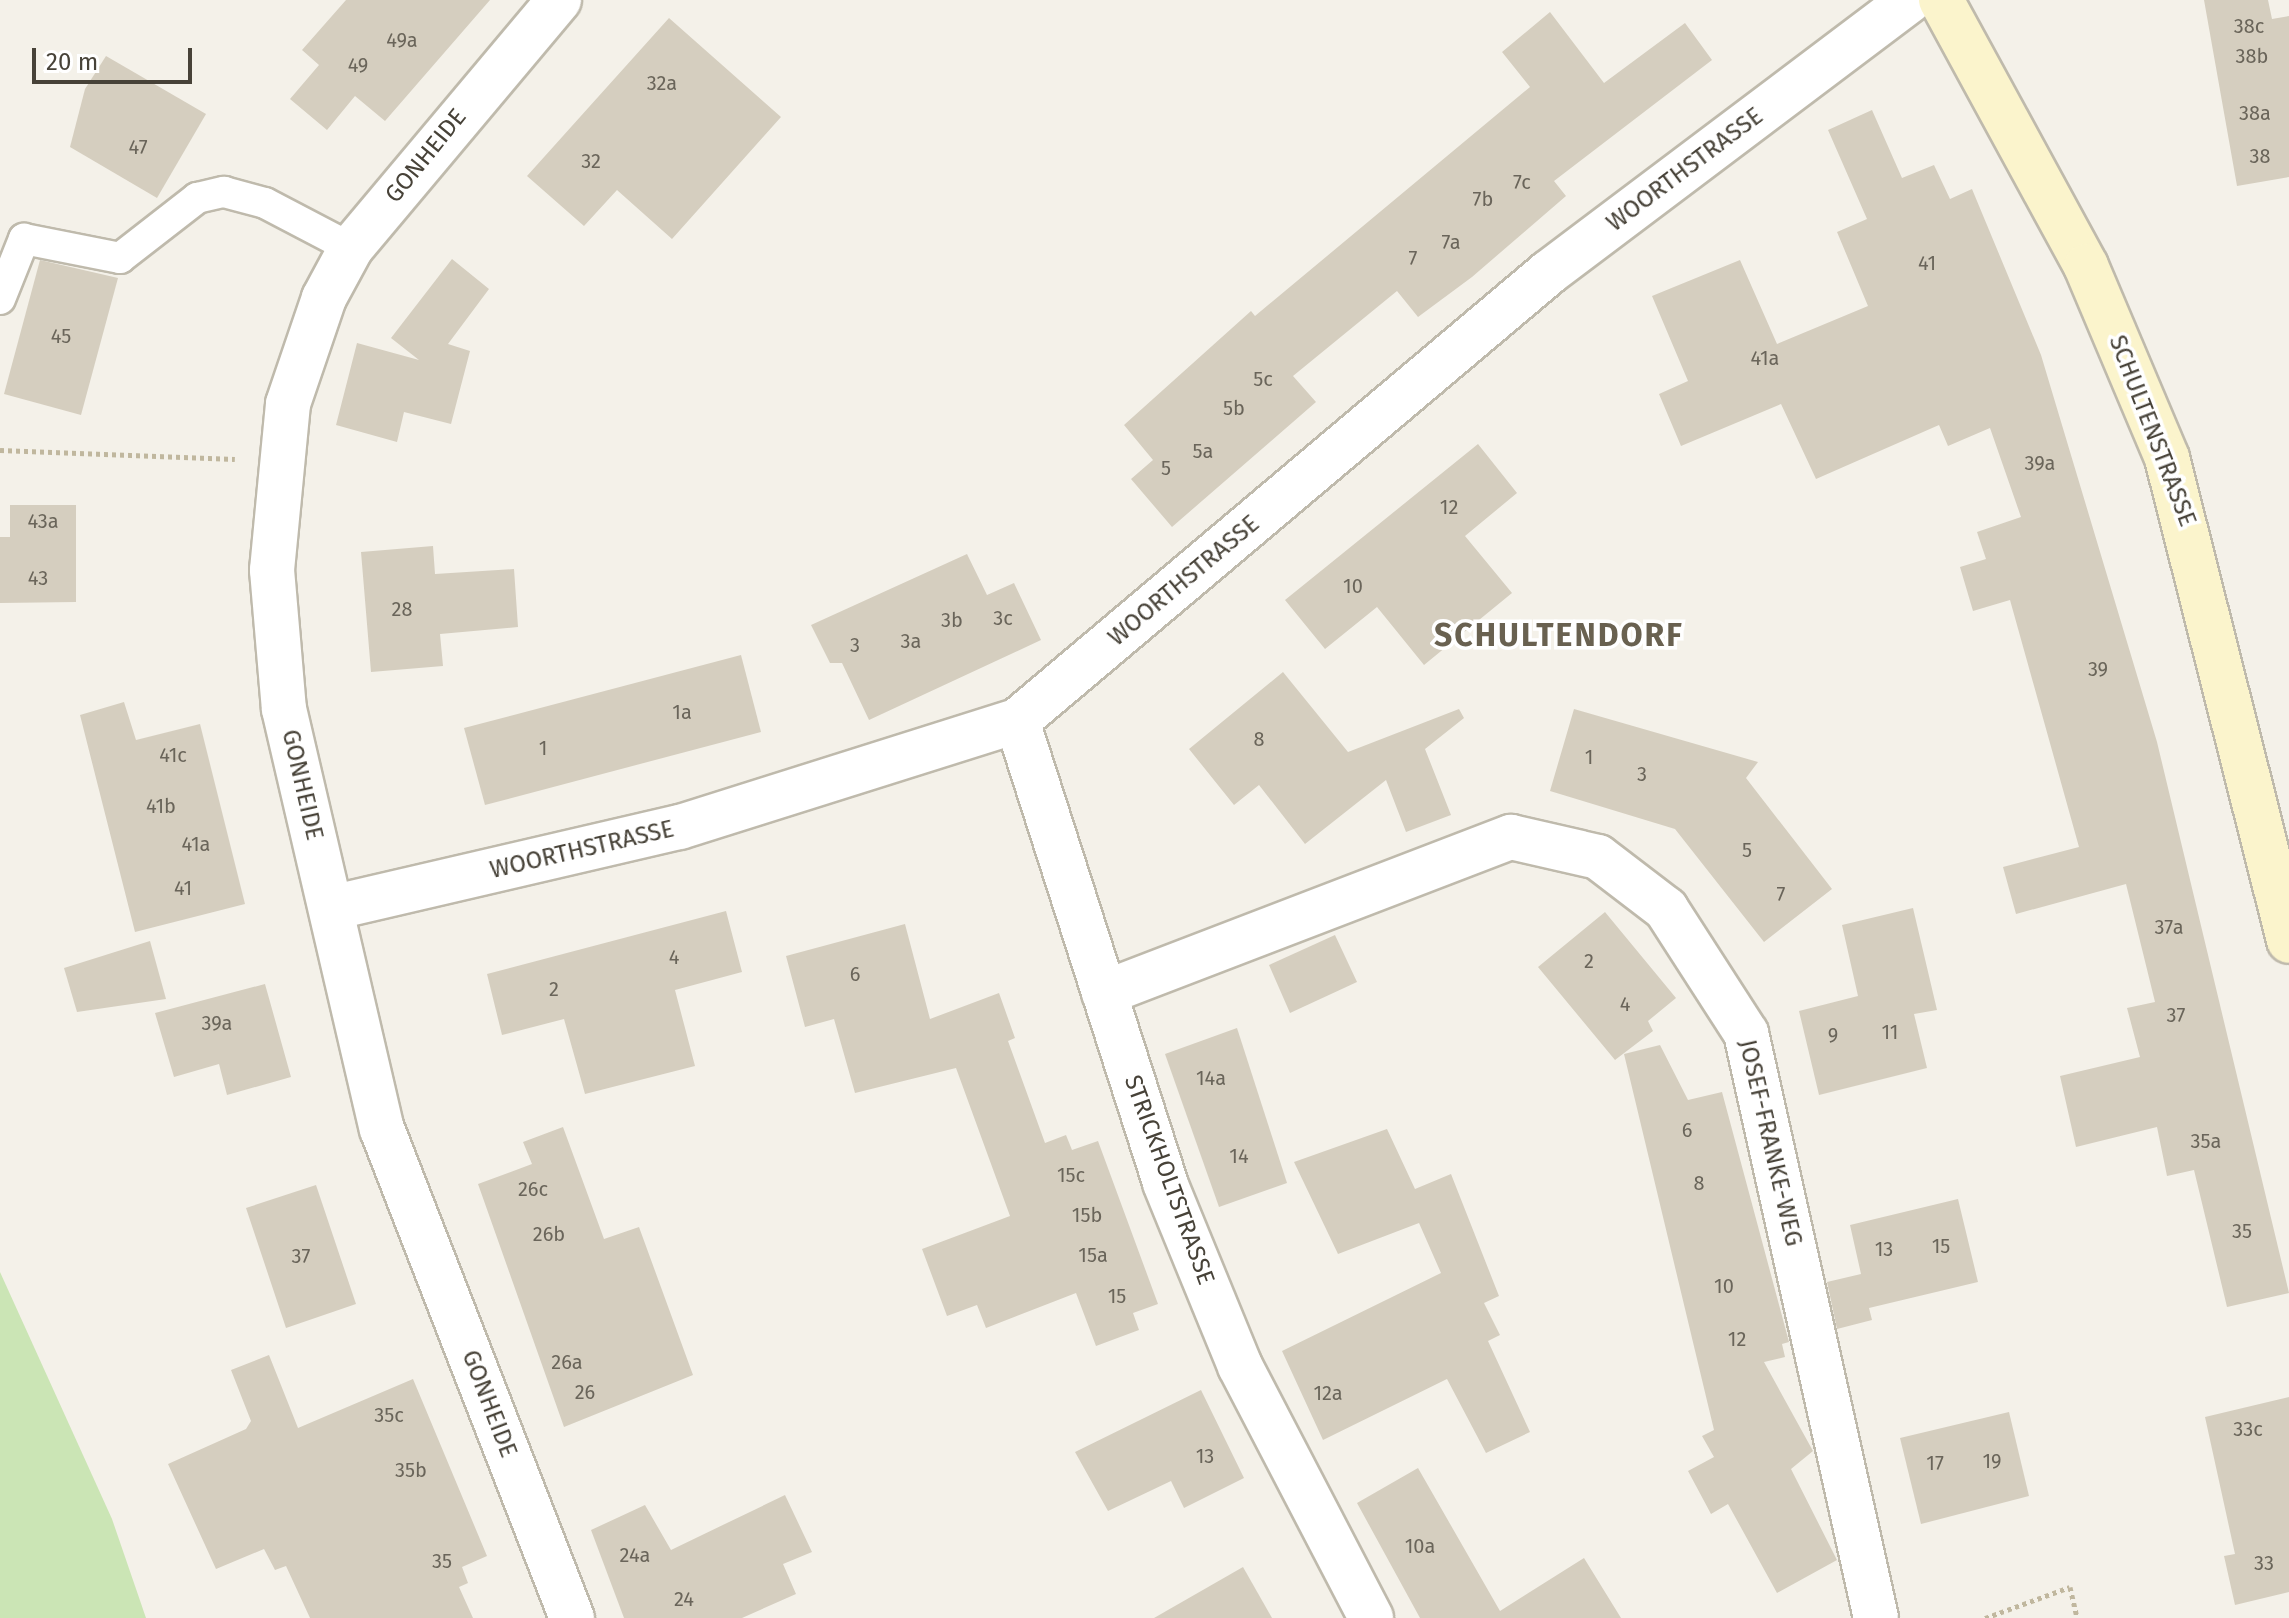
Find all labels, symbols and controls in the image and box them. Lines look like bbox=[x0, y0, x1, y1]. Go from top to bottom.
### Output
house number: 38c bbox=[2234, 14, 2264, 38]
house number: 49a bbox=[386, 28, 418, 52]
scale bar bbox=[36, 32, 196, 82]
house number: 38b bbox=[2236, 44, 2268, 68]
text: 20 m bbox=[46, 48, 98, 76]
house number: 49 bbox=[348, 53, 368, 77]
house number: 32a bbox=[647, 71, 677, 95]
house number: 38a bbox=[2239, 101, 2271, 125]
street label: WOORTHSTRASSE bbox=[1601, 102, 1769, 238]
street label: GONHEIDE bbox=[379, 103, 473, 209]
house number: 47 bbox=[128, 135, 148, 159]
house number: 38 bbox=[2250, 144, 2270, 168]
house number: 32 bbox=[581, 149, 601, 173]
house number: 7c bbox=[1513, 170, 1531, 194]
house number: 7b bbox=[1473, 187, 1493, 211]
house number: 7a bbox=[1441, 230, 1461, 254]
house number: 7 bbox=[1409, 246, 1417, 270]
house number: 41 bbox=[1918, 251, 1936, 275]
house number: 45 bbox=[51, 324, 71, 348]
street label: SCHULTENSTRASSE bbox=[2102, 331, 2202, 531]
house number: 41a bbox=[1750, 346, 1780, 370]
house number: 5c bbox=[1253, 367, 1273, 391]
house number: 5b bbox=[1223, 396, 1245, 420]
house number: 5a bbox=[1193, 439, 1213, 463]
house number: 39a bbox=[2025, 451, 2055, 475]
house number: 5 bbox=[1161, 456, 1171, 480]
house number: 12 bbox=[1440, 495, 1458, 519]
house number: 43a bbox=[27, 509, 59, 533]
street label: WOORTHSTRASSE bbox=[1103, 510, 1265, 652]
house number: 43 bbox=[28, 566, 48, 590]
house number: 10 bbox=[1343, 574, 1363, 598]
house number: 28 bbox=[392, 597, 412, 621]
house number: 3c bbox=[993, 606, 1013, 630]
house number: 3b bbox=[941, 608, 963, 632]
district label: SCHULTENDORF bbox=[1434, 616, 1684, 654]
house number: 3a bbox=[901, 629, 921, 653]
house number: 3 bbox=[850, 633, 860, 657]
house number: 39 bbox=[2088, 657, 2108, 681]
house number: 1a bbox=[672, 700, 692, 724]
street label: GONHEIDE bbox=[275, 727, 329, 843]
house number: 8 bbox=[1253, 727, 1265, 751]
house number: 1 bbox=[539, 736, 547, 760]
house number: 41c bbox=[159, 743, 187, 767]
house number: 1 bbox=[1585, 745, 1593, 769]
house number: 3 bbox=[1637, 762, 1647, 786]
house number: 41b bbox=[146, 794, 176, 818]
street label: WOORTHSTRASSE bbox=[487, 815, 677, 885]
house number: 41a bbox=[181, 832, 211, 856]
house number: 5 bbox=[1742, 838, 1752, 862]
house number: 41 bbox=[174, 876, 192, 900]
house number: 7 bbox=[1777, 882, 1785, 906]
house number: 37a bbox=[2154, 915, 2184, 939]
house number: 4 bbox=[669, 945, 679, 969]
house number: 2 bbox=[1584, 949, 1594, 973]
house number: 6 bbox=[850, 962, 860, 986]
house number: 2 bbox=[549, 977, 559, 1001]
house number: 4 bbox=[1620, 992, 1630, 1016]
house number: 37 bbox=[2167, 1003, 2185, 1027]
house number: 39a bbox=[202, 1011, 232, 1035]
house number: 11 bbox=[1881, 1020, 1899, 1044]
house number: 9 bbox=[1828, 1023, 1838, 1047]
street label: JOSEF-FRANKE-WEG bbox=[1732, 1037, 1808, 1249]
house number: 14a bbox=[1196, 1066, 1226, 1090]
street label: STRICKHOLTSTRASSE bbox=[1118, 1071, 1220, 1289]
house number: 6 bbox=[1682, 1118, 1692, 1142]
house number: 35a bbox=[2191, 1129, 2221, 1153]
house number: 14 bbox=[1229, 1144, 1249, 1168]
house number: 15c bbox=[1057, 1163, 1085, 1187]
house number: 8 bbox=[1693, 1171, 1705, 1195]
house number: 26c bbox=[518, 1177, 548, 1201]
house number: 15b bbox=[1072, 1203, 1102, 1227]
house number: 35 bbox=[2232, 1219, 2252, 1243]
house number: 26b bbox=[533, 1222, 565, 1246]
house number: 15 bbox=[1932, 1234, 1950, 1258]
house number: 13 bbox=[1875, 1237, 1893, 1261]
house number: 15a bbox=[1078, 1243, 1108, 1267]
house number: 37 bbox=[292, 1244, 310, 1268]
house number: 10 bbox=[1714, 1274, 1734, 1298]
house number: 15 bbox=[1108, 1284, 1126, 1308]
house number: 12 bbox=[1728, 1327, 1746, 1351]
street label: GONHEIDE bbox=[455, 1346, 523, 1462]
house number: 26a bbox=[551, 1350, 583, 1374]
house number: 26 bbox=[575, 1380, 595, 1404]
house number: 12a bbox=[1313, 1381, 1343, 1405]
house number: 35c bbox=[374, 1403, 404, 1427]
house number: 33c bbox=[2233, 1417, 2263, 1441]
house number: 13 bbox=[1196, 1444, 1214, 1468]
house number: 19 bbox=[1982, 1449, 2002, 1473]
house number: 17 bbox=[1926, 1451, 1944, 1475]
house number: 35b bbox=[395, 1458, 427, 1482]
house number: 10a bbox=[1405, 1534, 1435, 1558]
house number: 24a bbox=[620, 1543, 650, 1567]
house number: 35 bbox=[432, 1549, 452, 1573]
house number: 33 bbox=[2254, 1551, 2274, 1575]
house number: 24 bbox=[674, 1587, 694, 1611]

